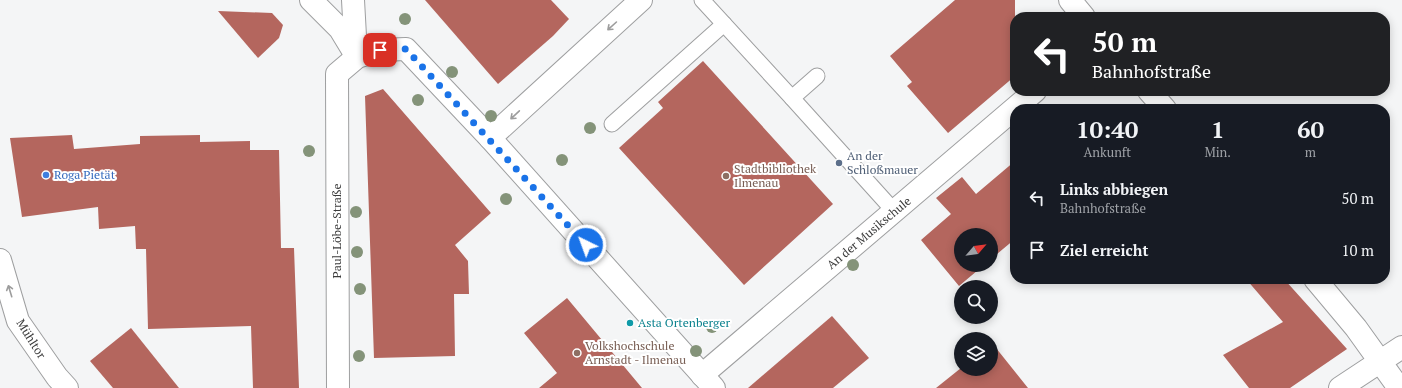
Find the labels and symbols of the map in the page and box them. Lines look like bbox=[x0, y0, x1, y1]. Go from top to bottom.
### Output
one-way arrow bbox=[607, 22, 617, 31]
pin bbox=[363, 33, 397, 67]
one-way arrow bbox=[510, 110, 520, 120]
place label: An der Schloßmauer bbox=[847, 148, 918, 177]
marker: An der Schloßmauer bbox=[834, 158, 844, 168]
place label: Stadtbibliothek Ilmenau bbox=[734, 161, 817, 190]
place label: Roga Pietät bbox=[54, 167, 116, 182]
marker: Roga Pietät bbox=[41, 170, 51, 180]
marker: Stadtbibliothek Ilmenau bbox=[721, 171, 731, 181]
street label: Paul-Löbe-Straße bbox=[329, 184, 344, 278]
street label: An der Musikschule bbox=[824, 193, 914, 272]
position arrow bbox=[565, 224, 607, 266]
north arrow bbox=[954, 228, 998, 272]
one-way arrow bbox=[6, 284, 13, 297]
place label: Asta Ortenberger bbox=[638, 315, 730, 330]
street label: Mühltor bbox=[13, 316, 50, 362]
marker: Asta Ortenberger bbox=[625, 318, 635, 328]
place label: Volkshochschule Arnstadt - Ilmenau bbox=[585, 338, 686, 367]
marker: Volkshochschule Arnstadt - Ilmenau bbox=[572, 348, 582, 358]

